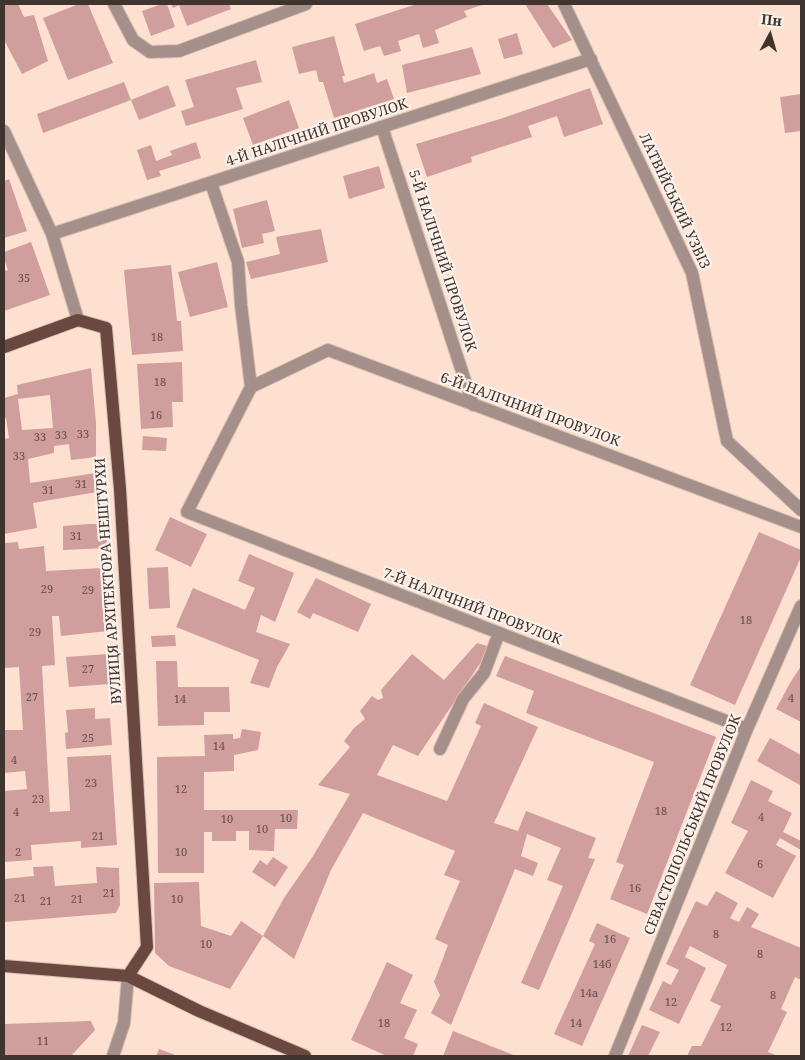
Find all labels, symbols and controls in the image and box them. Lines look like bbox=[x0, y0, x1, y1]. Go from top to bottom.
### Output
text: Пн bbox=[760, 9, 783, 30]
north arrow bbox=[745, 10, 795, 60]
street label: 4-Й НАЛІЧНИЙ ПРОВУЛОК bbox=[224, 96, 410, 170]
street label: ЛАТВІЙСЬКИЙ УЗВІЗ bbox=[635, 130, 713, 272]
street label: 5-Й НАЛІЧНИЙ ПРОВУЛОК bbox=[405, 168, 479, 354]
house number: 35 bbox=[18, 272, 30, 286]
house number: 18 bbox=[151, 331, 163, 345]
street label: 6-Й НАЛІЧНИЙ ПРОВУЛОК bbox=[438, 370, 622, 450]
house number: 18 bbox=[154, 376, 166, 390]
house number: 16 bbox=[150, 409, 162, 423]
house number: 33 bbox=[77, 428, 89, 442]
house number: 33 bbox=[55, 429, 67, 443]
house number: 33 bbox=[34, 431, 46, 445]
house number: 33 bbox=[13, 450, 25, 464]
street label: ВУЛИЦЯ АРХІТЕКТОРА НЕШТУРХИ bbox=[92, 457, 126, 705]
house number: 31 bbox=[75, 478, 87, 492]
house number: 31 bbox=[42, 484, 54, 498]
house number: 31 bbox=[70, 530, 82, 544]
street label: 7-Й НАЛІЧНИЙ ПРОВУЛОК bbox=[380, 565, 564, 649]
house number: 29 bbox=[41, 583, 53, 597]
house number: 29 bbox=[82, 584, 94, 598]
house number: 18 bbox=[740, 614, 752, 628]
house number: 29 bbox=[29, 626, 41, 640]
house number: 27 bbox=[82, 663, 94, 677]
house number: 27 bbox=[26, 691, 38, 705]
house number: 4 bbox=[788, 692, 794, 706]
house number: 14 bbox=[174, 693, 186, 707]
street label: СЕВАСТОПОЛЬСЬКИЙ ПРОВУЛОК bbox=[641, 712, 745, 938]
house number: 25 bbox=[82, 732, 94, 746]
house number: 14 bbox=[213, 740, 225, 754]
house number: 4 bbox=[11, 754, 17, 768]
house number: 23 bbox=[85, 777, 97, 791]
house number: 12 bbox=[175, 783, 187, 797]
house number: 23 bbox=[32, 793, 44, 807]
house number: 18 bbox=[655, 805, 667, 819]
house number: 4 bbox=[13, 806, 19, 820]
house number: 4 bbox=[758, 811, 764, 825]
house number: 10 bbox=[280, 812, 292, 826]
house number: 10 bbox=[221, 813, 233, 827]
house number: 10 bbox=[256, 823, 268, 837]
house number: 21 bbox=[92, 830, 104, 844]
house number: 2 bbox=[15, 846, 21, 860]
house number: 10 bbox=[175, 846, 187, 860]
house number: 6 bbox=[757, 858, 763, 872]
house number: 16 bbox=[629, 882, 641, 896]
house number: 21 bbox=[103, 887, 115, 901]
house number: 21 bbox=[14, 892, 26, 906]
house number: 21 bbox=[71, 893, 83, 907]
house number: 10 bbox=[171, 893, 183, 907]
house number: 21 bbox=[40, 895, 52, 909]
house number: 8 bbox=[713, 928, 719, 942]
house number: 16 bbox=[604, 933, 616, 947]
house number: 10 bbox=[200, 938, 212, 952]
house number: 8 bbox=[757, 948, 763, 962]
house number: 14б bbox=[593, 958, 611, 972]
house number: 14а bbox=[580, 987, 598, 1001]
house number: 8 bbox=[770, 989, 776, 1003]
house number: 12 bbox=[665, 996, 677, 1010]
house number: 18 bbox=[378, 1017, 390, 1031]
house number: 14 bbox=[570, 1017, 582, 1031]
house number: 12 bbox=[720, 1021, 732, 1035]
house number: 11 bbox=[37, 1035, 49, 1049]

